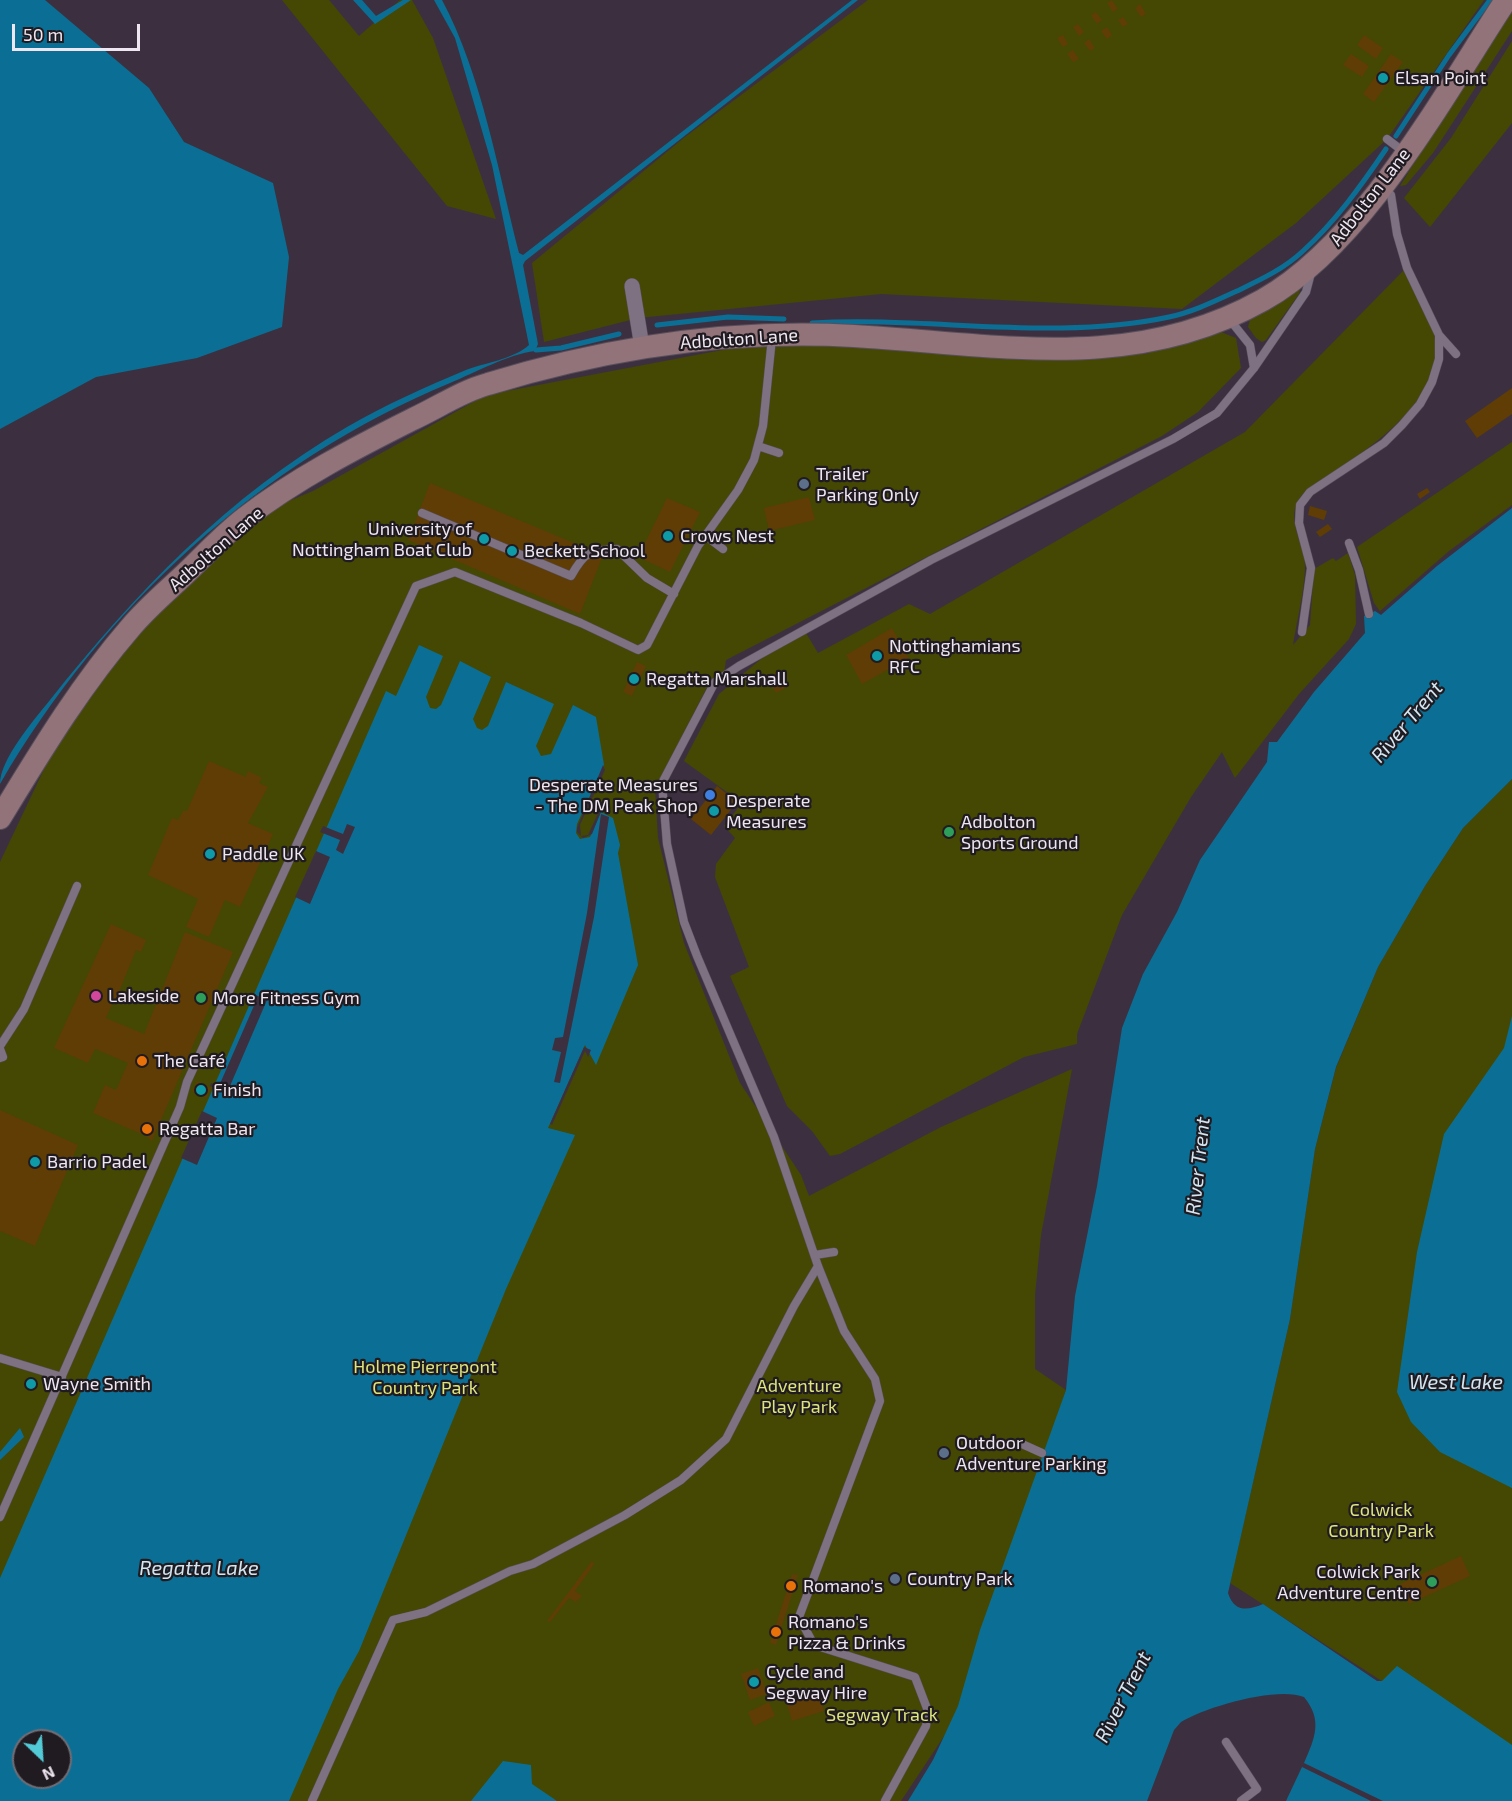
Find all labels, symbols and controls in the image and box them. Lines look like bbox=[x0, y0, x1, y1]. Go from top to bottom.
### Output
scale bar bbox=[15, 12, 142, 50]
text: 50 m bbox=[23, 23, 63, 45]
place label: Elsan Point bbox=[1395, 67, 1486, 89]
marker: Elsan Point bbox=[1376, 71, 1390, 85]
street label: Adbolton Lane bbox=[1325, 144, 1415, 250]
street label: Adbolton Lane bbox=[679, 324, 799, 354]
place label: Trailer Parking Only bbox=[816, 463, 919, 506]
marker: Trailer Parking Only bbox=[797, 477, 811, 491]
street label: Adbolton Lane bbox=[164, 502, 268, 596]
place label: University of Nottingham Boat Club bbox=[292, 518, 472, 560]
place label: Crows Nest bbox=[680, 525, 774, 547]
marker: Crows Nest bbox=[661, 529, 675, 543]
marker: University of Nottingham Boat Club bbox=[477, 532, 491, 546]
place label: Beckett School bbox=[524, 540, 645, 562]
marker: Beckett School bbox=[505, 544, 519, 558]
place label: Nottinghamians RFC bbox=[889, 635, 1021, 678]
marker: Nottinghamians RFC bbox=[870, 649, 884, 663]
place label: Regatta Marshall bbox=[646, 668, 787, 690]
marker: Regatta Marshall bbox=[627, 672, 641, 686]
water label: River Trent bbox=[1366, 677, 1448, 767]
place label: Desperate Measures - The DM Peak Shop bbox=[529, 774, 698, 816]
marker: Desperate Measures - The DM Peak Shop bbox=[703, 788, 717, 802]
place label: Desperate Measures bbox=[726, 790, 810, 832]
marker: Desperate Measures bbox=[707, 804, 721, 818]
place label: Adbolton Sports Ground bbox=[961, 811, 1079, 854]
marker: Adbolton Sports Ground bbox=[942, 825, 956, 839]
place label: Paddle UK bbox=[222, 843, 305, 865]
marker: Paddle UK bbox=[203, 847, 217, 861]
place label: Lakeside bbox=[108, 985, 179, 1007]
place label: More Fitness Gym bbox=[213, 987, 360, 1009]
marker: Lakeside bbox=[89, 989, 103, 1003]
marker: More Fitness Gym bbox=[194, 991, 208, 1005]
place label: The Café bbox=[154, 1050, 225, 1072]
marker: The Café bbox=[135, 1054, 149, 1068]
place label: Finish bbox=[213, 1079, 262, 1101]
marker: Finish bbox=[194, 1083, 208, 1097]
water label: River Trent bbox=[1181, 1116, 1215, 1216]
place label: Regatta Bar bbox=[159, 1118, 255, 1140]
marker: Regatta Bar bbox=[140, 1122, 154, 1136]
place label: Barrio Padel bbox=[47, 1151, 147, 1173]
marker: Barrio Padel bbox=[28, 1155, 42, 1169]
park label: Holme Pierrepont Country Park bbox=[353, 1356, 497, 1398]
water label: West Lake bbox=[1409, 1370, 1503, 1394]
place label: Wayne Smith bbox=[43, 1373, 151, 1395]
park label: Adventure Play Park bbox=[757, 1375, 841, 1418]
marker: Wayne Smith bbox=[24, 1377, 38, 1391]
place label: Outdoor Adventure Parking bbox=[956, 1432, 1107, 1474]
marker: Outdoor Adventure Parking bbox=[937, 1446, 951, 1460]
park label: Colwick Country Park bbox=[1328, 1499, 1434, 1541]
water label: Regatta Lake bbox=[139, 1556, 259, 1580]
place label: Colwick Park Adventure Centre bbox=[1277, 1561, 1420, 1604]
place label: Country Park bbox=[907, 1568, 1013, 1590]
marker: Country Park bbox=[888, 1572, 902, 1586]
place label: Romano's bbox=[803, 1575, 883, 1597]
marker: Colwick Park Adventure Centre bbox=[1425, 1575, 1439, 1589]
marker: Romano's bbox=[784, 1579, 798, 1593]
place label: Romano's Pizza & Drinks bbox=[788, 1611, 906, 1654]
marker: Romano's Pizza & Drinks bbox=[769, 1625, 783, 1639]
water label: River Trent bbox=[1090, 1648, 1156, 1746]
place label: Cycle and Segway Hire bbox=[766, 1661, 867, 1704]
marker: Cycle and Segway Hire bbox=[747, 1675, 761, 1689]
park label: Segway Track bbox=[826, 1704, 938, 1726]
north arrow bbox=[12, 1729, 72, 1789]
text: N bbox=[40, 1763, 58, 1785]

